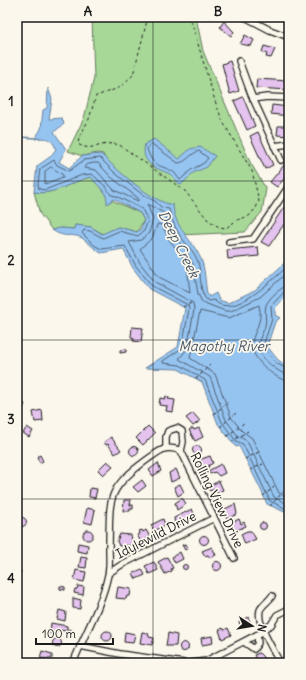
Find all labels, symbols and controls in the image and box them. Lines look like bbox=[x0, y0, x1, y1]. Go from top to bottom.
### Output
text: A bbox=[84, 3, 93, 20]
text: B bbox=[214, 3, 223, 20]
text: 1 bbox=[8, 93, 14, 110]
water label: Deep Creek bbox=[154, 207, 204, 281]
text: 2 bbox=[7, 252, 15, 269]
water label: Magothy River bbox=[179, 337, 272, 355]
text: 3 bbox=[7, 411, 15, 428]
street label: Rolling View Drive bbox=[187, 449, 247, 551]
street label: Idylewild Drive bbox=[113, 507, 199, 563]
text: 4 bbox=[7, 570, 15, 587]
north arrow bbox=[232, 606, 272, 646]
scale bar bbox=[36, 620, 113, 646]
text: N bbox=[254, 623, 269, 633]
text: 100 m bbox=[42, 626, 76, 641]

